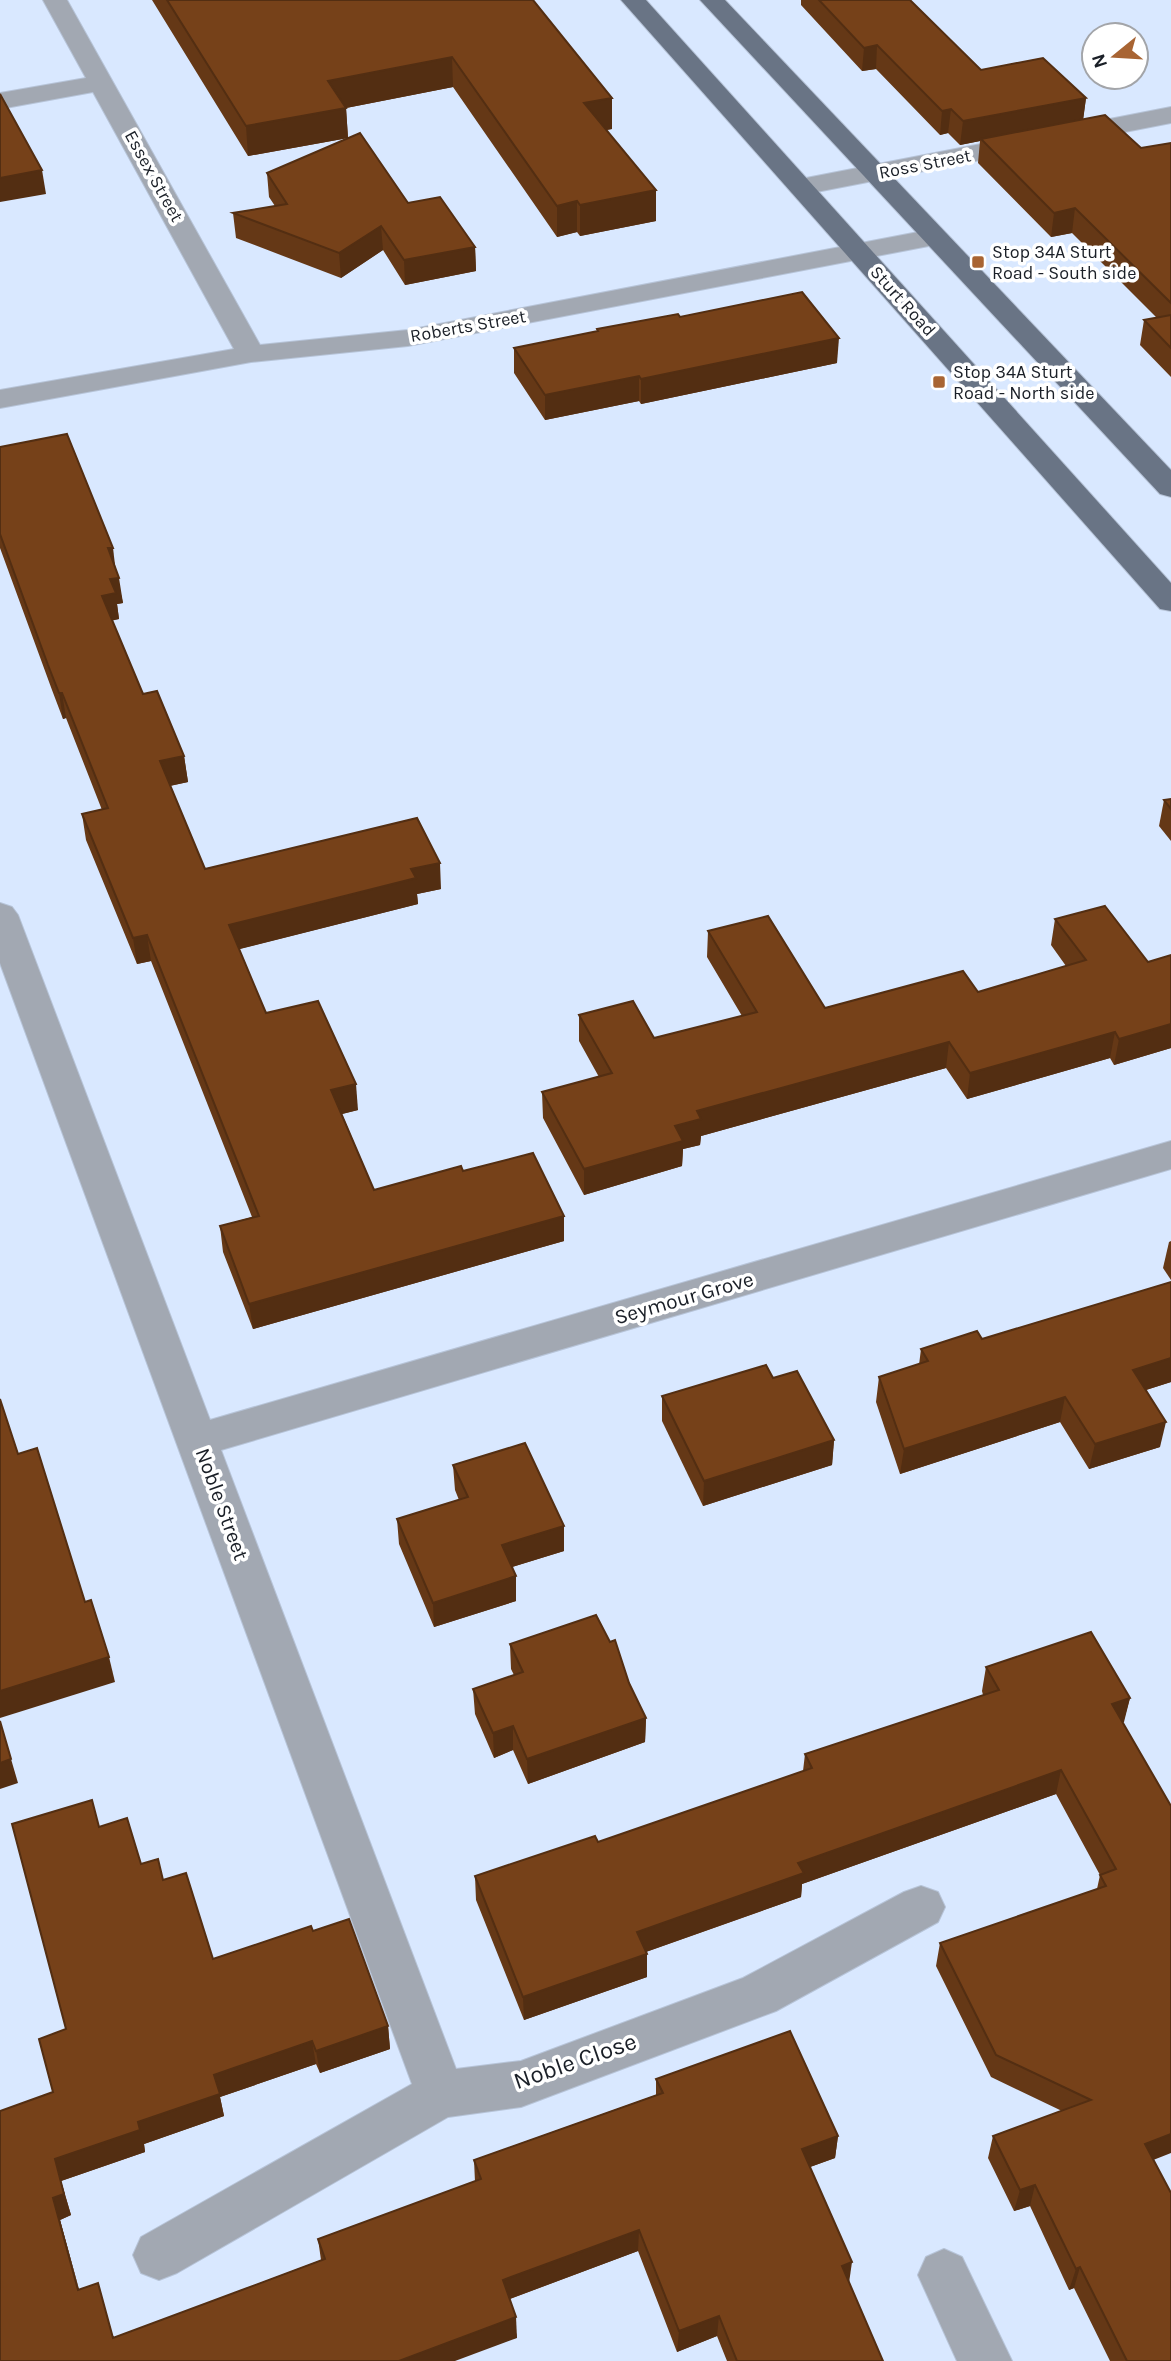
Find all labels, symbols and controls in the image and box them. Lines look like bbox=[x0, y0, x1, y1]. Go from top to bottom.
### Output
north arrow bbox=[1080, 21, 1150, 91]
text: N bbox=[1087, 51, 1112, 71]
street label: Essex Street bbox=[120, 126, 188, 226]
street label: Ross Street bbox=[877, 144, 973, 184]
place label: Stop 34A Sturt Road - South side bbox=[992, 241, 1137, 284]
marker: Stop 34A Sturt Road - South side bbox=[970, 254, 986, 270]
street label: Sturt Road bbox=[866, 261, 940, 341]
street label: Roberts Street bbox=[408, 305, 528, 347]
place label: Stop 34A Sturt Road - North side bbox=[953, 361, 1095, 404]
marker: Stop 34A Sturt Road - North side bbox=[931, 374, 947, 390]
street label: Seymour Grove bbox=[612, 1267, 756, 1329]
street label: Noble Street bbox=[191, 1445, 253, 1563]
street label: Noble Close bbox=[510, 2027, 640, 2095]

